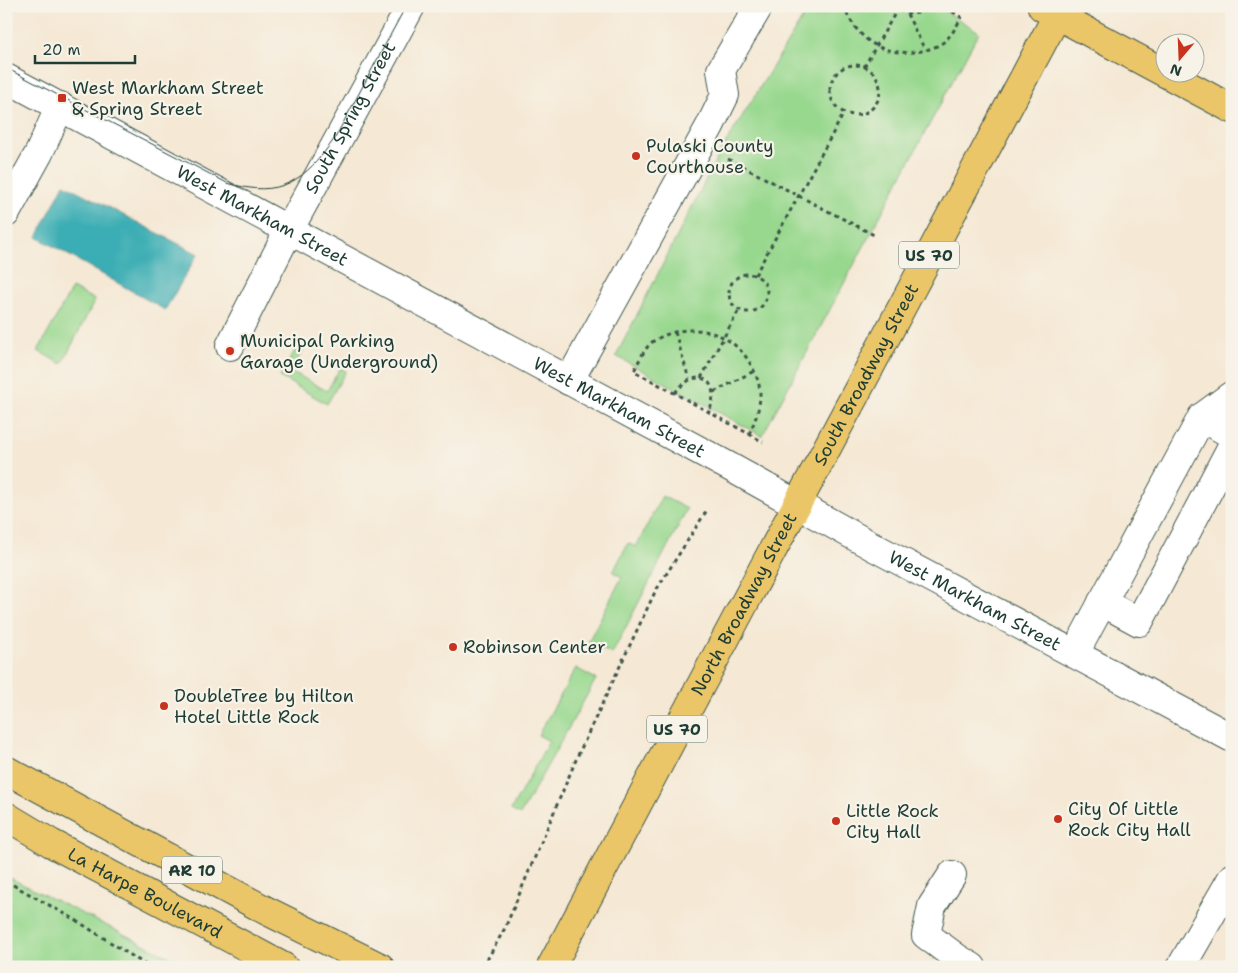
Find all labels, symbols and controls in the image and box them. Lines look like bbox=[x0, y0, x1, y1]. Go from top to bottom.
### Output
scale bar bbox=[35, 32, 135, 64]
north arrow bbox=[1156, 32, 1206, 82]
street label: South Spring Street bbox=[299, 38, 401, 198]
text: 20 m bbox=[42, 40, 81, 60]
text: N bbox=[1168, 60, 1184, 81]
place label: West Markham Street & Spring Street bbox=[72, 76, 264, 121]
marker: West Markham Street & Spring Street bbox=[56, 92, 68, 104]
place label: Pulaski County Courthouse bbox=[646, 134, 774, 179]
marker: Pulaski County Courthouse bbox=[630, 150, 642, 162]
street label: West Markham Street bbox=[172, 160, 353, 272]
road number: US 70 bbox=[899, 242, 959, 268]
street label: South Broadway Street bbox=[808, 279, 924, 470]
place label: Municipal Parking Garage (Underground) bbox=[240, 329, 438, 374]
marker: Municipal Parking Garage (Underground) bbox=[224, 345, 236, 357]
street label: West Markham Street bbox=[529, 351, 709, 463]
street label: North Broadway Street bbox=[685, 508, 803, 700]
street label: West Markham Street bbox=[885, 545, 1065, 657]
place label: Robinson Center bbox=[463, 635, 606, 659]
marker: Robinson Center bbox=[447, 641, 459, 653]
place label: DoubleTree by Hilton Hotel Little Rock bbox=[174, 684, 354, 729]
marker: DoubleTree by Hilton Hotel Little Rock bbox=[158, 700, 170, 712]
road number: US 70 bbox=[647, 716, 707, 742]
place label: City Of Little Rock City Hall bbox=[1068, 797, 1191, 842]
place label: Little Rock City Hall bbox=[846, 799, 939, 844]
marker: City Of Little Rock City Hall bbox=[1052, 813, 1064, 825]
marker: Little Rock City Hall bbox=[830, 815, 842, 827]
street label: La Harpe Boulevard bbox=[63, 842, 227, 944]
road number: AR 10 bbox=[162, 856, 222, 884]

